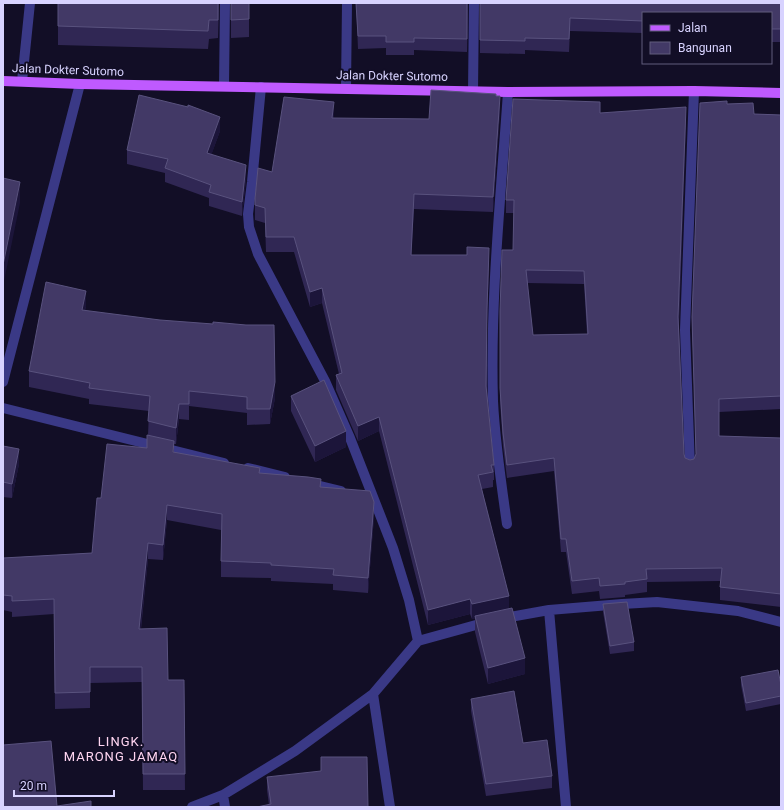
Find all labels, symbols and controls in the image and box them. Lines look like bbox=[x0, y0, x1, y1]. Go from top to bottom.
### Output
legend bbox=[642, 12, 772, 64]
text: Jalan bbox=[678, 21, 707, 35]
text: Bangunan bbox=[678, 41, 732, 55]
street label: Jalan Dokter Sutomo bbox=[12, 61, 124, 79]
street label: Jalan Dokter Sutomo bbox=[336, 68, 448, 84]
district label: LINGK. MARONG JAMAQ bbox=[64, 734, 178, 764]
scale bar bbox=[14, 772, 114, 798]
text: 20 m bbox=[20, 779, 47, 793]

